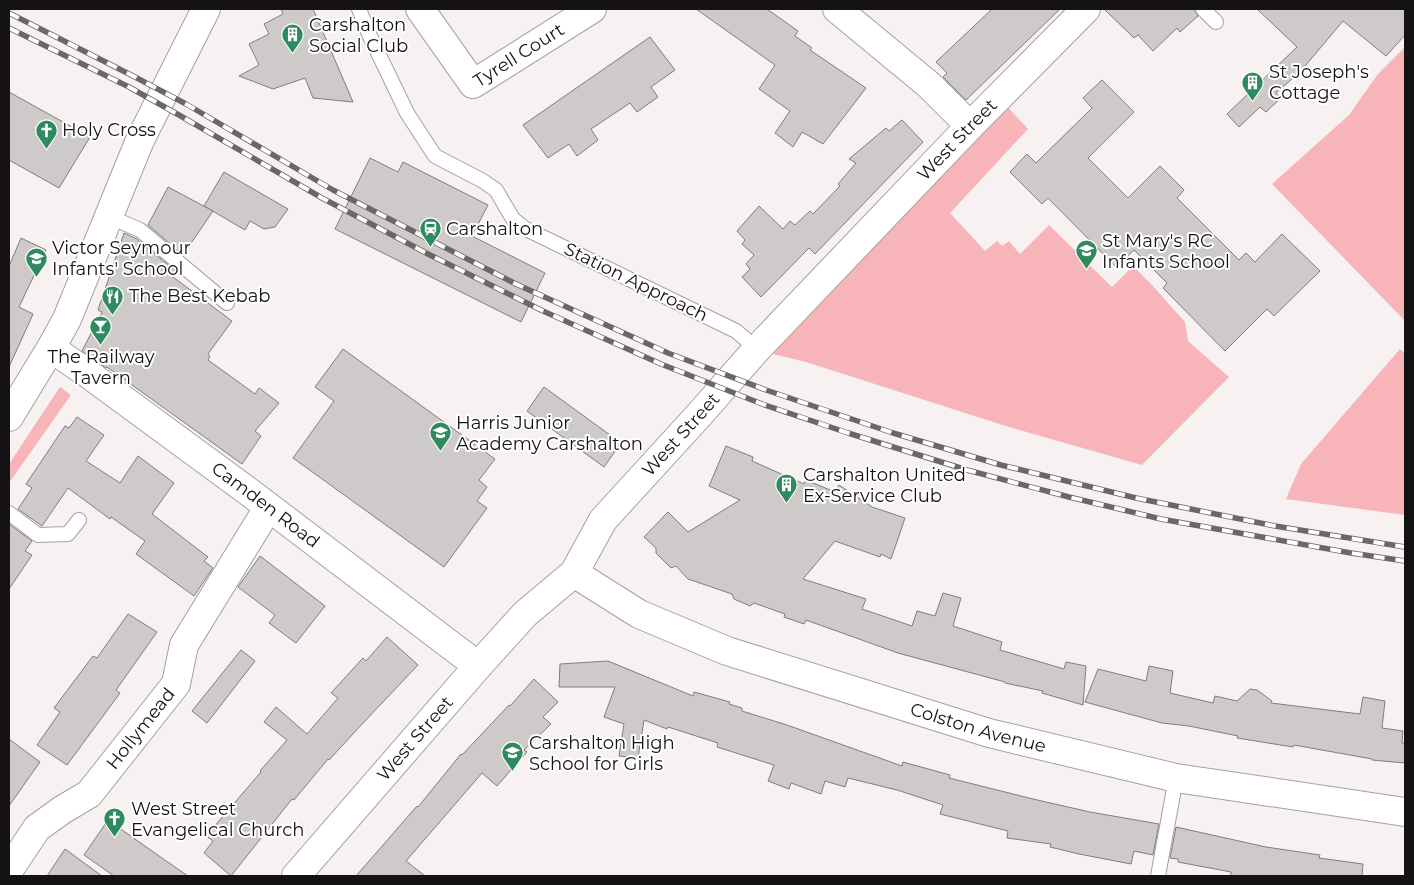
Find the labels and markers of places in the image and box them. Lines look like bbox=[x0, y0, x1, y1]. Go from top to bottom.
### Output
place label: Carshalton Social Club bbox=[309, 14, 408, 57]
building icon: Carshalton Social Club bbox=[281, 23, 305, 54]
place label: St Joseph's Cottage bbox=[1269, 61, 1369, 104]
building icon: St Joseph's Cottage bbox=[1241, 70, 1265, 101]
church icon: Holy Cross bbox=[34, 118, 58, 149]
place label: Holy Cross bbox=[62, 119, 156, 141]
station icon: Carshalton bbox=[418, 217, 442, 248]
place label: Carshalton bbox=[446, 218, 543, 240]
place label: St Mary's RC Infants School bbox=[1102, 230, 1230, 273]
place label: Victor Seymour Infants' School bbox=[52, 237, 191, 280]
school or university icon: St Mary's RC Infants School bbox=[1074, 239, 1098, 270]
school or university icon: Victor Seymour Infants' School bbox=[24, 246, 48, 277]
restaurant icon: The Best Kebab bbox=[101, 284, 125, 315]
place label: The Best Kebab bbox=[129, 285, 271, 307]
bar icon: The Railway Tavern bbox=[89, 315, 113, 346]
place label: The Railway Tavern bbox=[48, 346, 155, 389]
place label: Harris Junior Academy Carshalton bbox=[456, 412, 643, 455]
school or university icon: Harris Junior Academy Carshalton bbox=[428, 421, 452, 452]
place label: Carshalton United Ex-Service Club bbox=[803, 464, 966, 507]
building icon: Carshalton United Ex-Service Club bbox=[775, 473, 799, 504]
place label: Carshalton High School for Girls bbox=[529, 732, 675, 775]
school or university icon: Carshalton High School for Girls bbox=[501, 741, 525, 772]
place label: West Street Evangelical Church bbox=[131, 798, 304, 841]
church icon: West Street Evangelical Church bbox=[103, 807, 127, 838]

